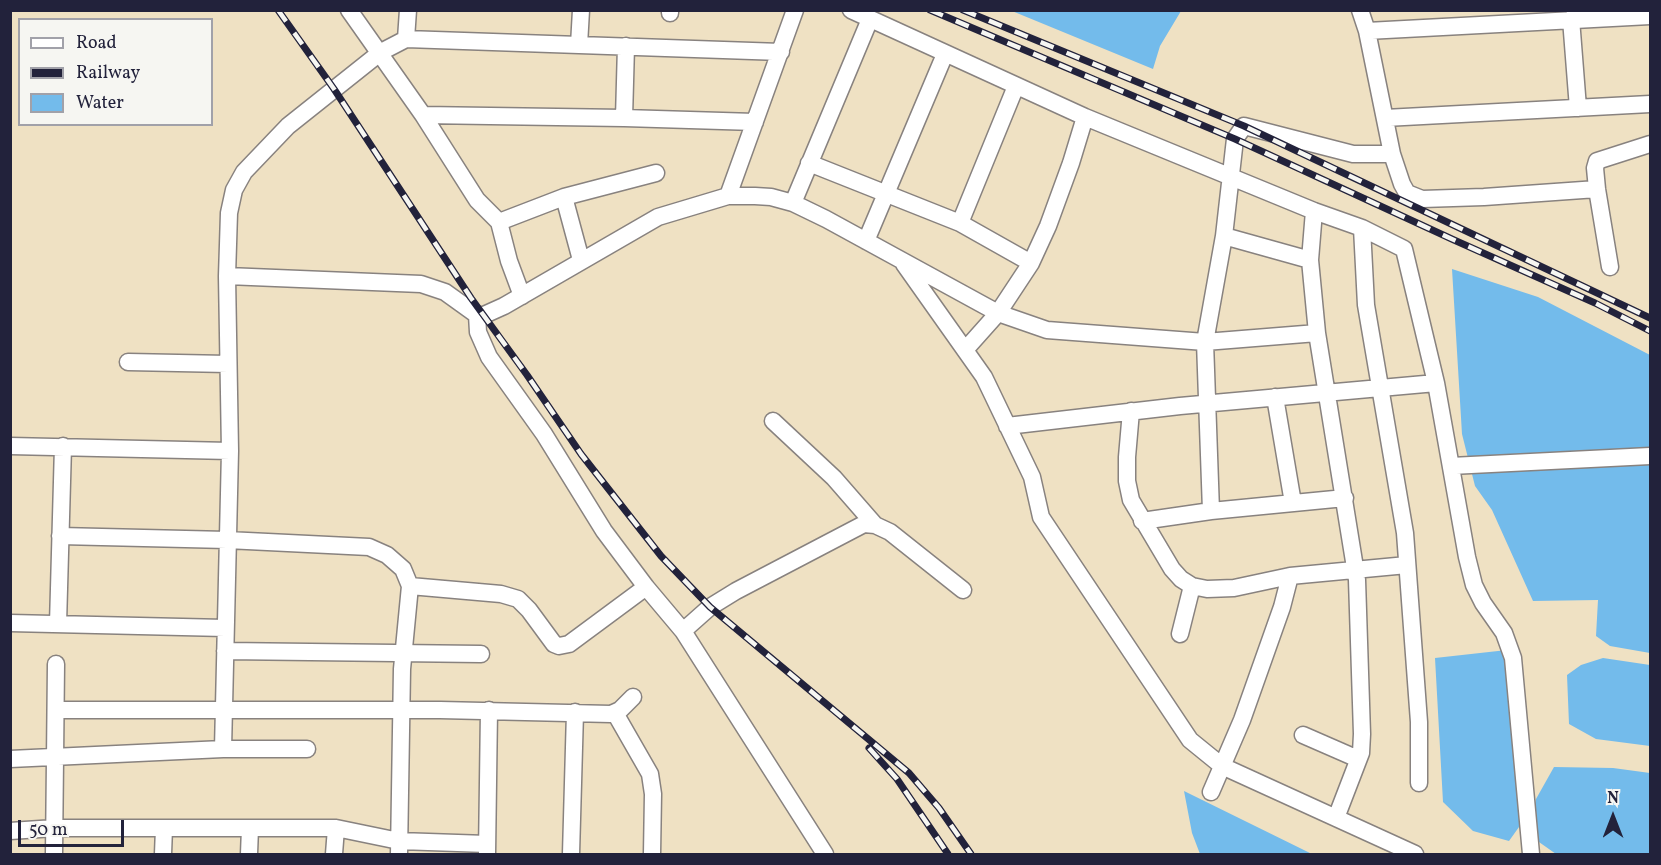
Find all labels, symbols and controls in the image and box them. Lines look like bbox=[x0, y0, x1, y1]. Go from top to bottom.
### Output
legend bbox=[18, 18, 213, 126]
text: Road bbox=[76, 31, 117, 56]
text: Railway bbox=[76, 61, 140, 86]
text: Water bbox=[76, 91, 124, 116]
north arrow bbox=[1583, 787, 1643, 847]
text: N bbox=[1607, 788, 1619, 810]
scale bar bbox=[21, 808, 128, 846]
text: 50 m bbox=[29, 818, 68, 843]

